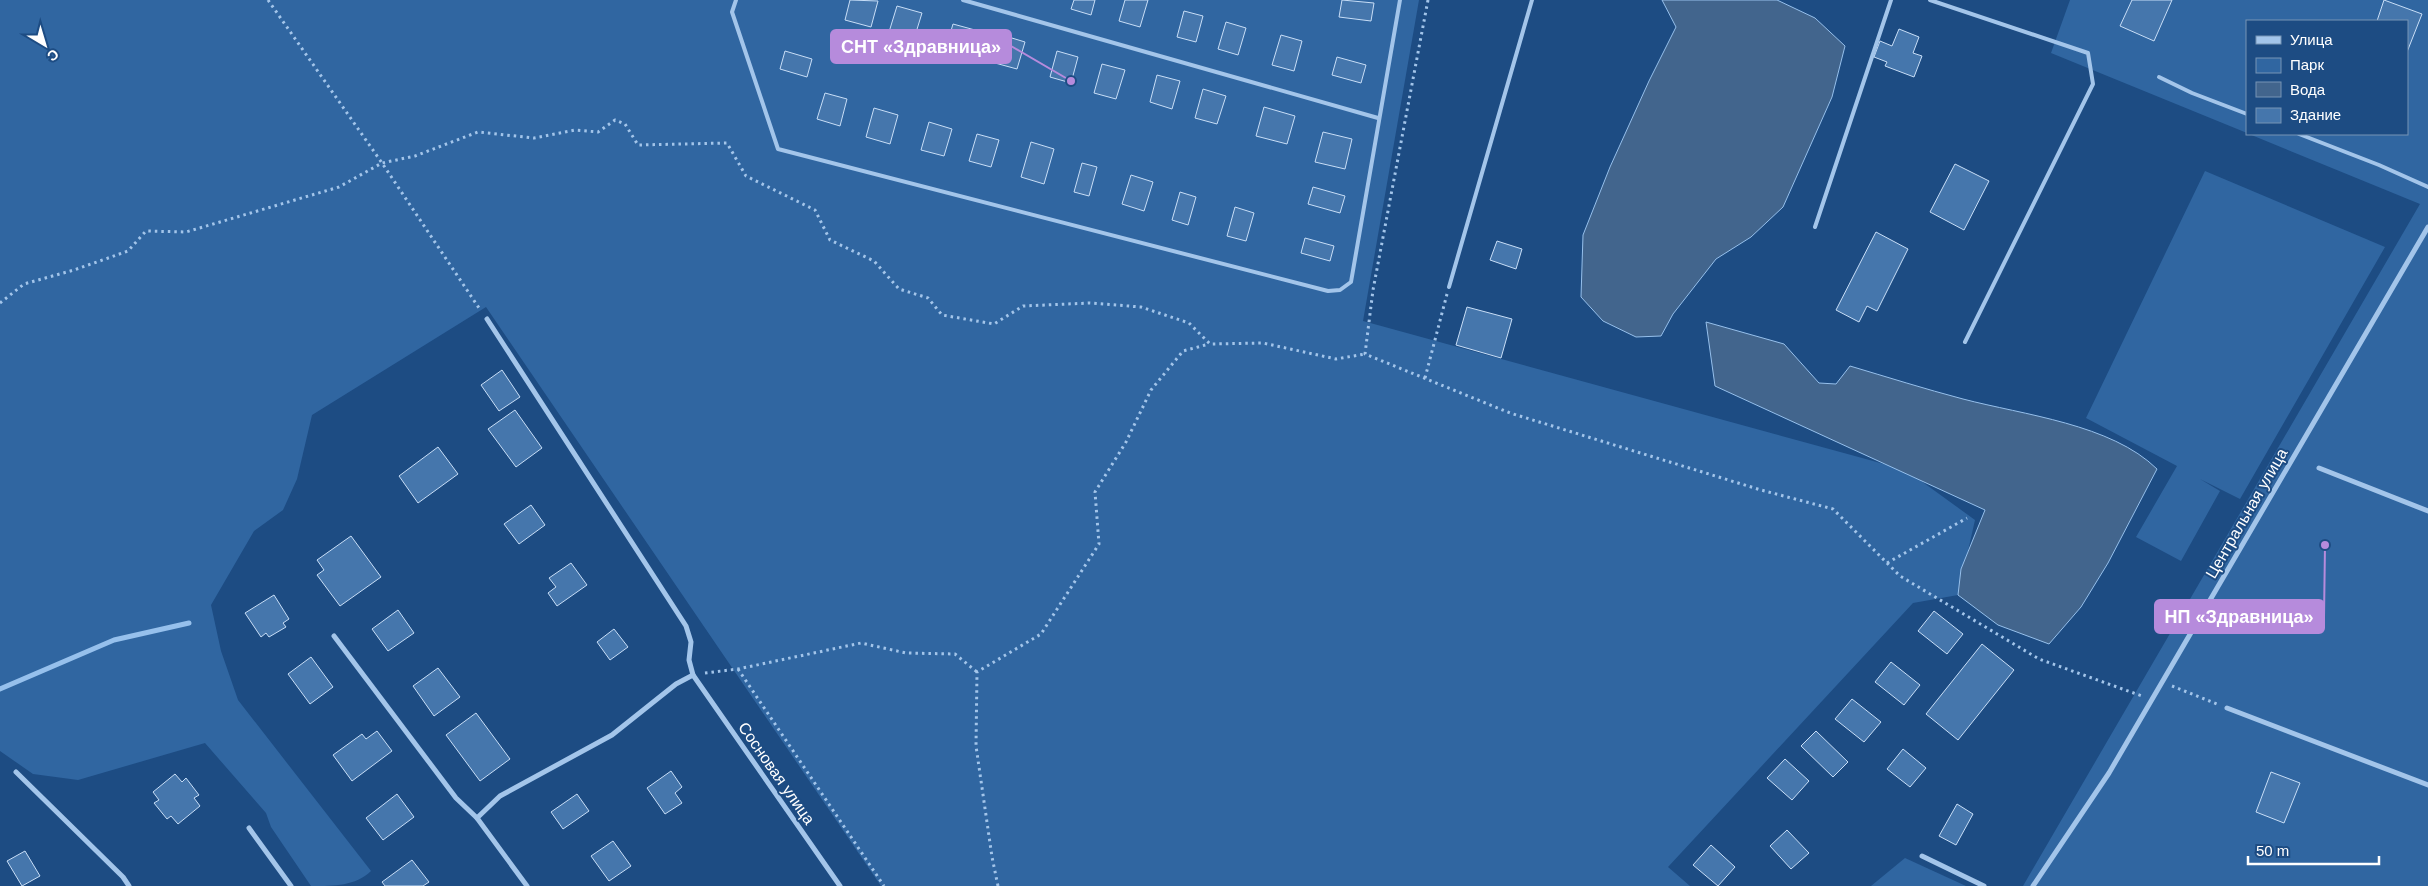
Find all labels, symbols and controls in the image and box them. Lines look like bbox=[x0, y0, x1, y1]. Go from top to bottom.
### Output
north arrow bbox=[20, 20, 70, 70]
legend bbox=[2246, 20, 2408, 135]
callout: СНТ «Здравница» bbox=[831, 30, 1011, 63]
text: Улица bbox=[2290, 31, 2333, 48]
text: СНТ «Здравница» bbox=[841, 37, 1001, 57]
text: С bbox=[44, 46, 62, 65]
text: Парк bbox=[2290, 56, 2324, 73]
text: Вода bbox=[2290, 81, 2326, 98]
text: Здание bbox=[2290, 106, 2341, 123]
street label: Центральная улица bbox=[2202, 445, 2291, 581]
callout: НП «Здравница» bbox=[2155, 600, 2324, 633]
text: НП «Здравница» bbox=[2165, 607, 2313, 627]
street label: Сосновая улица bbox=[735, 719, 818, 828]
scale bar bbox=[2248, 834, 2379, 866]
text: 50 m bbox=[2256, 842, 2289, 859]

